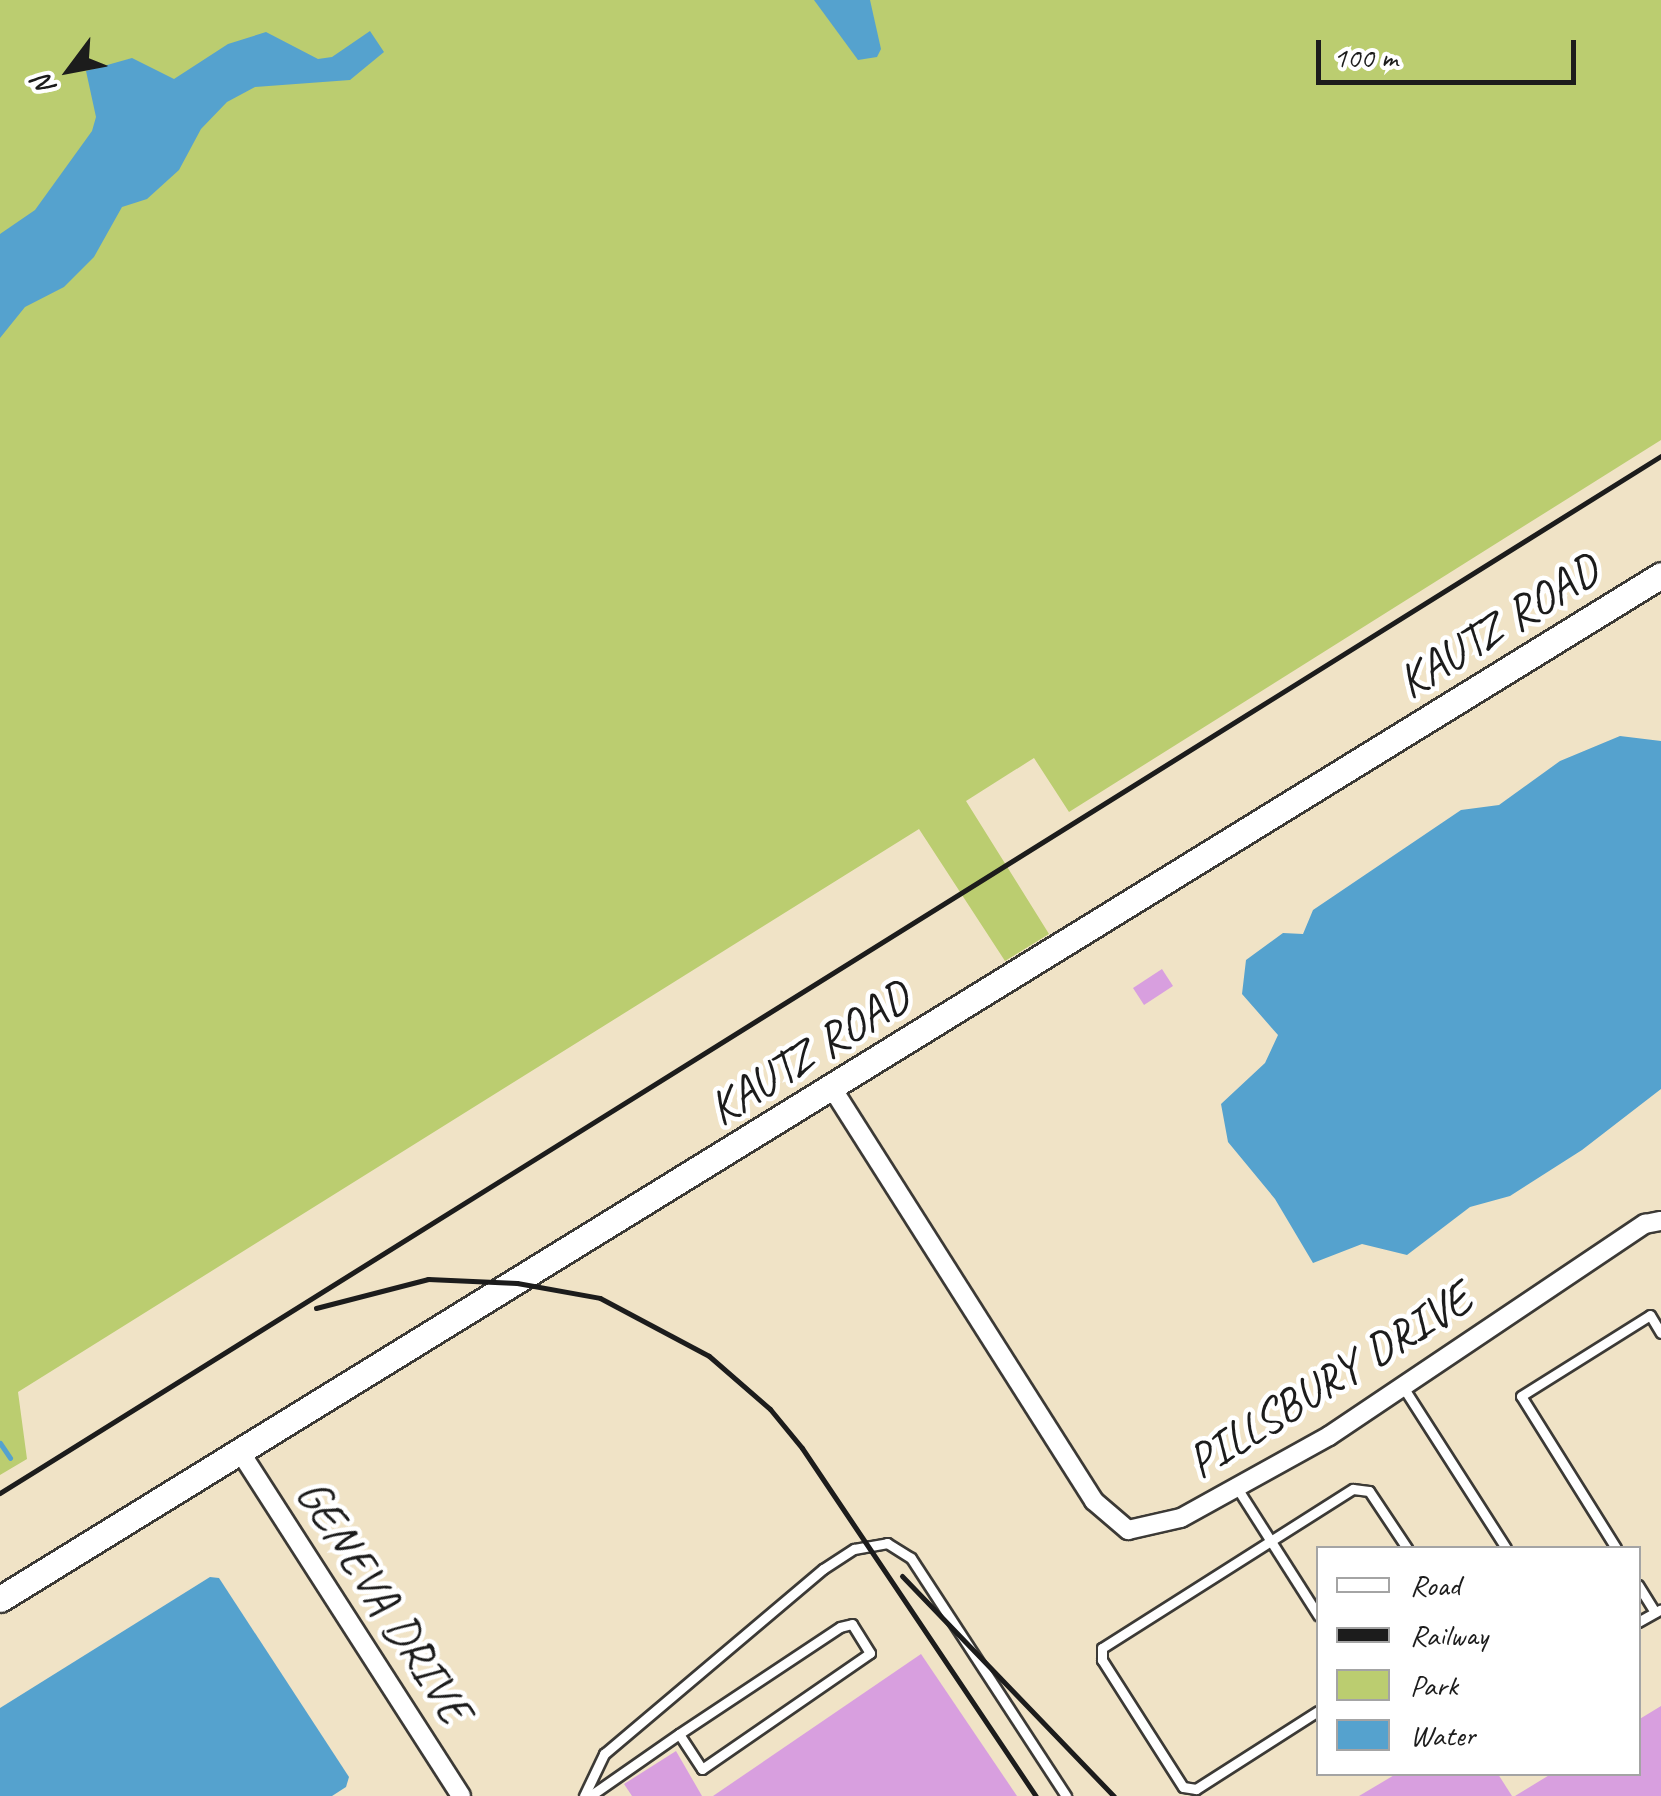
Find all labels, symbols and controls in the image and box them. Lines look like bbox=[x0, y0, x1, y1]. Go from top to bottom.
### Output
north arrow bbox=[20, 20, 120, 120]
scale bar bbox=[1321, 20, 1581, 82]
text: 100 m bbox=[1333, 38, 1398, 76]
text: N bbox=[25, 70, 64, 103]
street label: KAUTZ ROAD bbox=[1386, 541, 1610, 711]
street label: KAUTZ ROAD bbox=[697, 968, 921, 1138]
street label: PILLSBURY DRIVE bbox=[1175, 1269, 1483, 1491]
street label: GENEVA DRIVE bbox=[284, 1468, 484, 1734]
legend bbox=[1316, 1546, 1641, 1776]
text: Road bbox=[1410, 1566, 1460, 1604]
text: Railway bbox=[1410, 1616, 1488, 1654]
text: Park bbox=[1410, 1666, 1458, 1704]
text: Water bbox=[1410, 1716, 1475, 1754]

